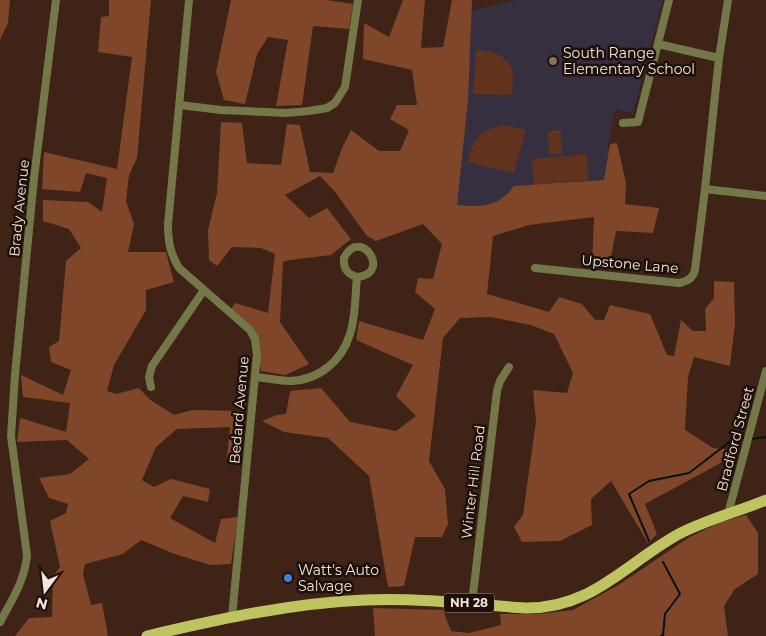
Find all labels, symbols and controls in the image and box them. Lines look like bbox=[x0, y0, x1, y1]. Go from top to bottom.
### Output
place label: South Range Elementary School bbox=[563, 44, 695, 78]
marker: South Range Elementary School bbox=[547, 55, 559, 67]
street label: Brady Avenue bbox=[5, 159, 33, 257]
street label: Upstone Lane bbox=[581, 251, 679, 277]
street label: Bedard Avenue bbox=[225, 355, 253, 465]
street label: Bradford Street bbox=[712, 384, 758, 493]
street label: Winter Hill Road bbox=[457, 424, 489, 540]
place label: Watt's Auto Salvage bbox=[298, 561, 379, 595]
north arrow bbox=[20, 566, 70, 616]
marker: Watt's Auto Salvage bbox=[282, 572, 294, 584]
text: N bbox=[34, 593, 49, 614]
road number: NH 28 bbox=[444, 594, 494, 612]

